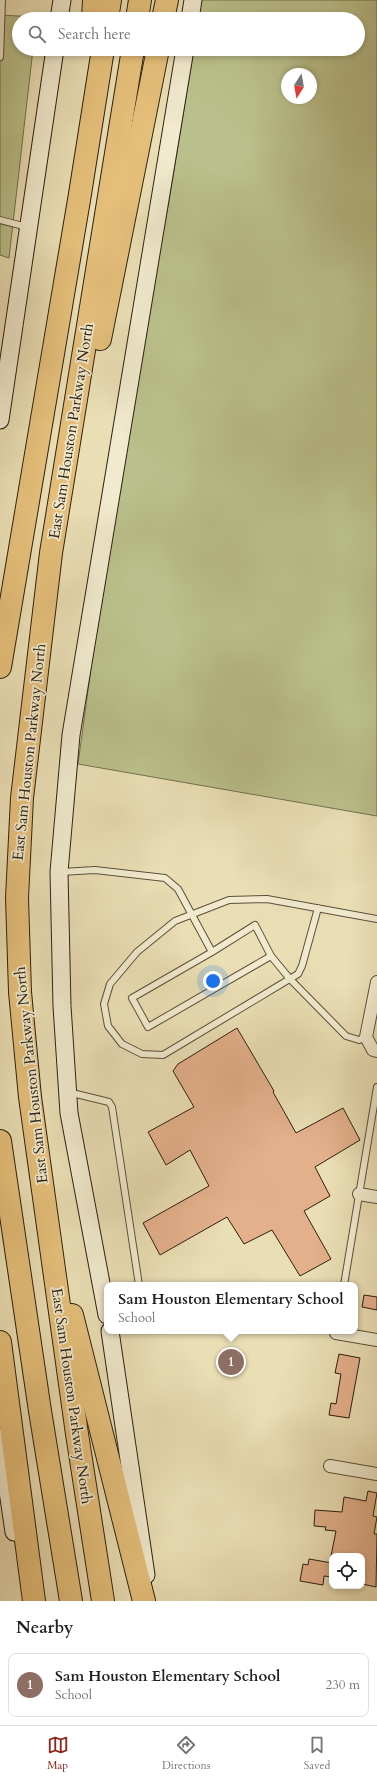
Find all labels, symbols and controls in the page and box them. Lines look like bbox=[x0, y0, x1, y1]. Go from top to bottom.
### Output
search box bbox=[12, 12, 365, 56]
icon: search bbox=[26, 23, 48, 45]
text: Search here bbox=[58, 24, 131, 44]
north arrow bbox=[281, 68, 317, 104]
street label: East Sam Houston Parkway North bbox=[44, 321, 98, 540]
street label: East Sam Houston Parkway North bbox=[8, 642, 50, 862]
street label: East Sam Houston Parkway North bbox=[10, 965, 52, 1185]
your location bbox=[203, 971, 223, 991]
popup bbox=[104, 1282, 358, 1334]
street label: East Sam Houston Parkway North bbox=[47, 1287, 97, 1506]
text: Sam Houston Elementary School bbox=[118, 1289, 344, 1309]
text: School bbox=[118, 1309, 155, 1327]
pin: 1 bbox=[218, 1347, 244, 1377]
map controls bbox=[329, 1553, 365, 1589]
button: locate bbox=[329, 1553, 365, 1589]
text: Nearby bbox=[16, 1616, 73, 1639]
text: Sam Houston Elementary School bbox=[55, 1666, 280, 1686]
text: 1 bbox=[27, 1676, 33, 1694]
text: 230 m bbox=[326, 1676, 360, 1694]
text: School bbox=[55, 1686, 92, 1704]
tab: Map bbox=[47, 1734, 69, 1773]
tab: Directions bbox=[162, 1734, 210, 1773]
tab: Saved bbox=[304, 1734, 330, 1773]

